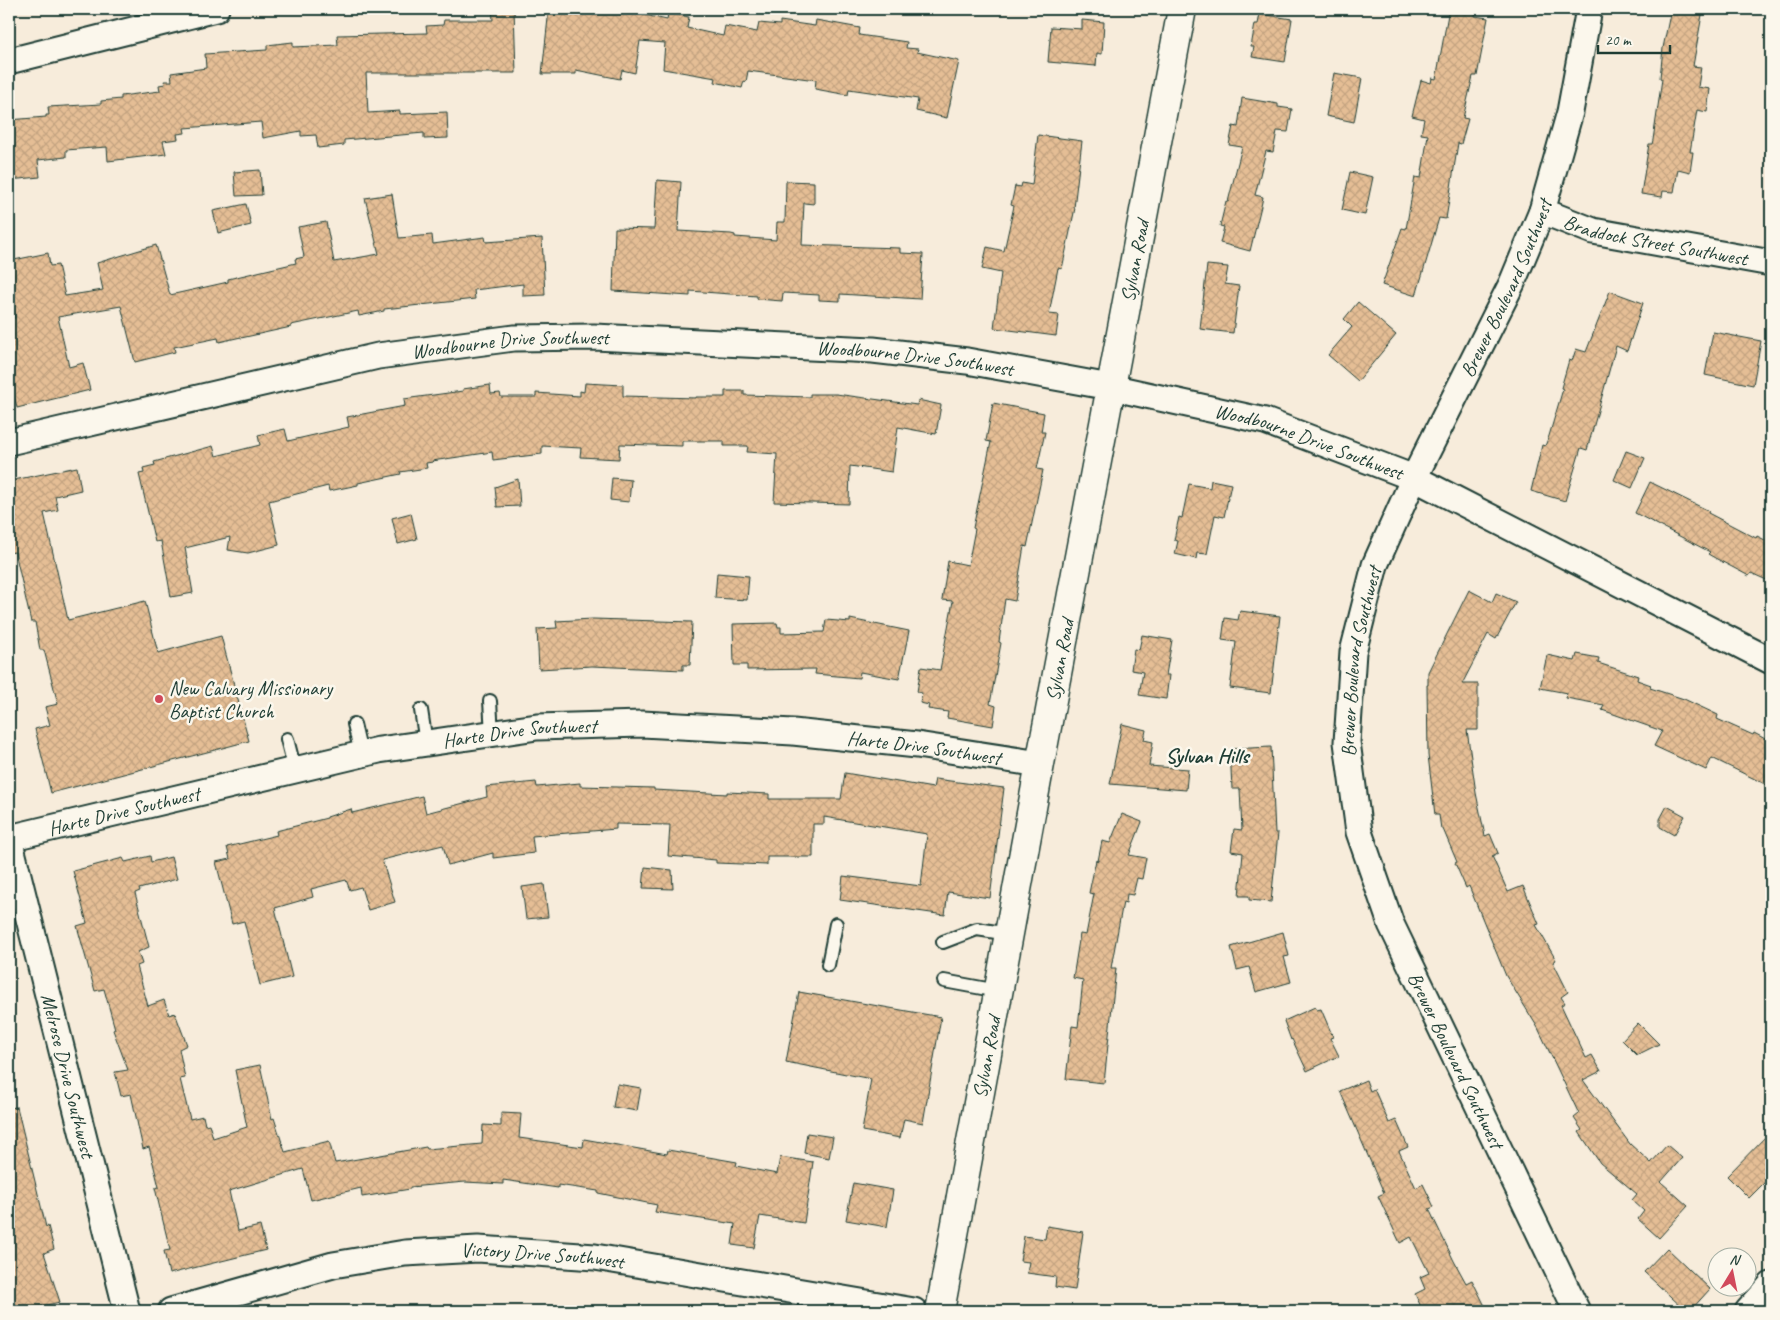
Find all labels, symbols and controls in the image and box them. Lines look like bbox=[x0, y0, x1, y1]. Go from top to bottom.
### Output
scale bar bbox=[1598, 22, 1670, 54]
text: 20 m bbox=[1605, 31, 1632, 50]
street label: Brewer Boulevard Southwest bbox=[1455, 194, 1558, 381]
street label: Braddock Street Southwest bbox=[1560, 209, 1752, 272]
street label: Sylvan Road bbox=[1115, 215, 1156, 304]
street label: Woodbourne Drive Southwest bbox=[410, 325, 612, 364]
street label: Woodbourne Drive Southwest bbox=[816, 335, 1018, 383]
street label: Woodbourne Drive Southwest bbox=[1212, 398, 1409, 486]
street label: Brewer Boulevard Southwest bbox=[1335, 561, 1388, 758]
street label: Sylvan Road bbox=[1040, 614, 1081, 703]
place label: New Calvary Missionary Baptist Church bbox=[169, 676, 334, 724]
marker: New Calvary Missionary Baptist Church bbox=[153, 693, 165, 705]
street label: Harte Drive Southwest bbox=[441, 713, 600, 754]
street label: Harte Drive Southwest bbox=[846, 726, 1006, 771]
district label: Sylvan Hills bbox=[1165, 743, 1251, 769]
street label: Harte Drive Southwest bbox=[46, 780, 205, 841]
street label: Brewer Boulevard Southwest bbox=[1402, 968, 1510, 1155]
street label: Melrose Drive Southwest bbox=[35, 991, 101, 1163]
street label: Sylvan Road bbox=[967, 1011, 1007, 1100]
street label: Victory Drive Southwest bbox=[460, 1237, 628, 1275]
north arrow bbox=[1708, 1248, 1758, 1298]
text: N bbox=[1728, 1251, 1742, 1269]

